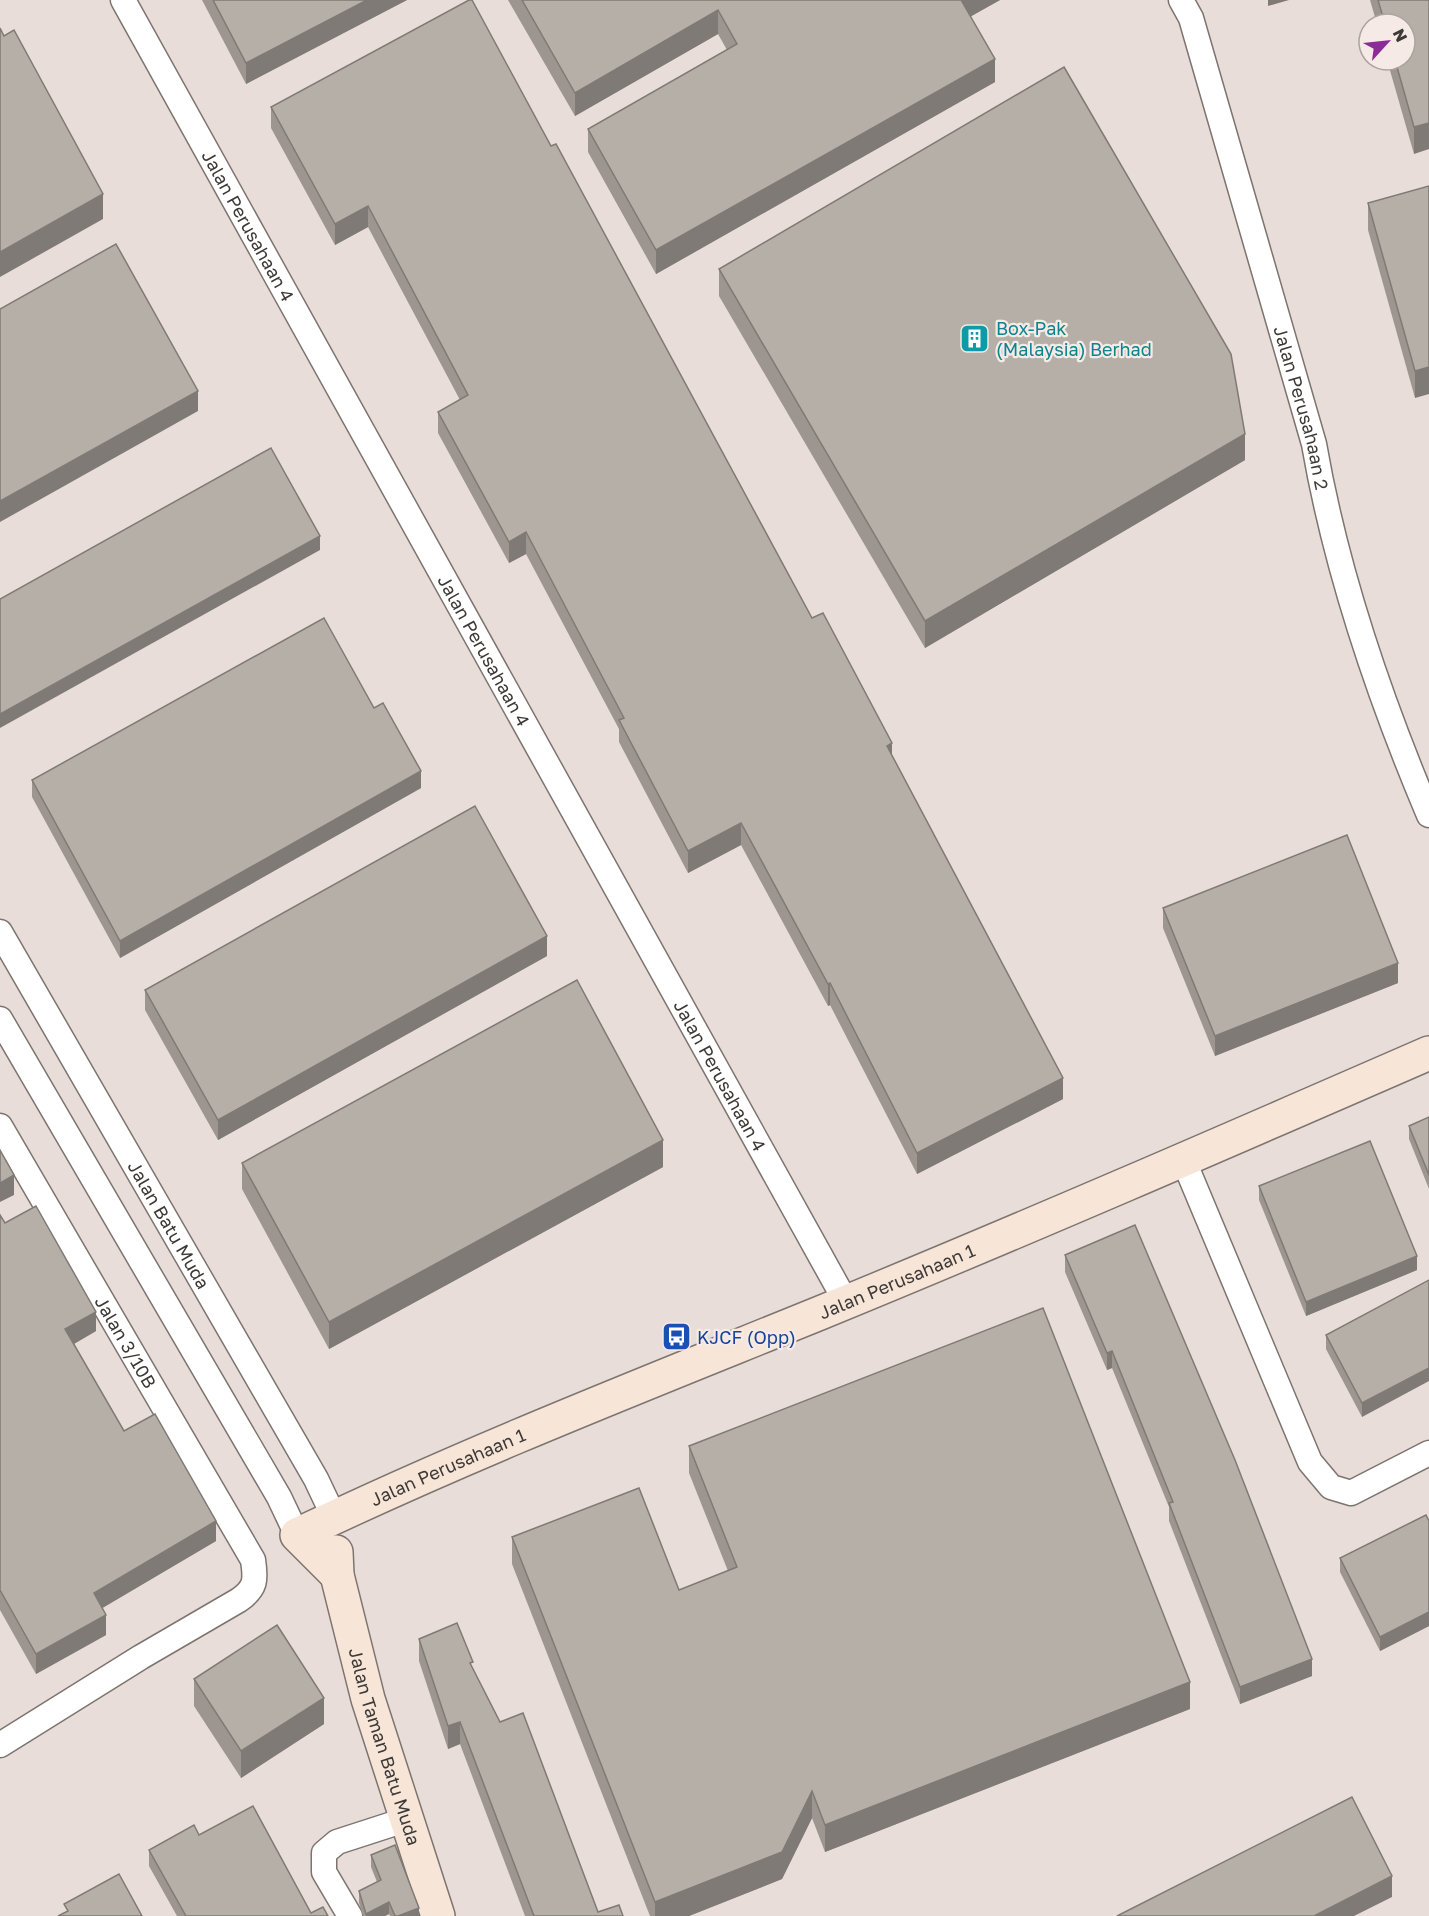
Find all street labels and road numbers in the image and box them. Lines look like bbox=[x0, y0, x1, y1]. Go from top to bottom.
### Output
street label: Jalan Perusahaan 4 bbox=[198, 146, 299, 305]
street label: Jalan Perusahaan 2 bbox=[1269, 323, 1334, 492]
street label: Jalan Perusahaan 4 bbox=[433, 571, 535, 730]
street label: Jalan Perusahaan 4 bbox=[669, 996, 771, 1155]
street label: Jalan Batu Muda bbox=[124, 1157, 215, 1293]
street label: Jalan Perusahaan 1 bbox=[815, 1239, 978, 1323]
street label: Jalan 3/10B bbox=[91, 1292, 161, 1392]
street label: Jalan Perusahaan 1 bbox=[367, 1423, 529, 1510]
street label: Jalan Taman Batu Muda bbox=[345, 1645, 425, 1848]

